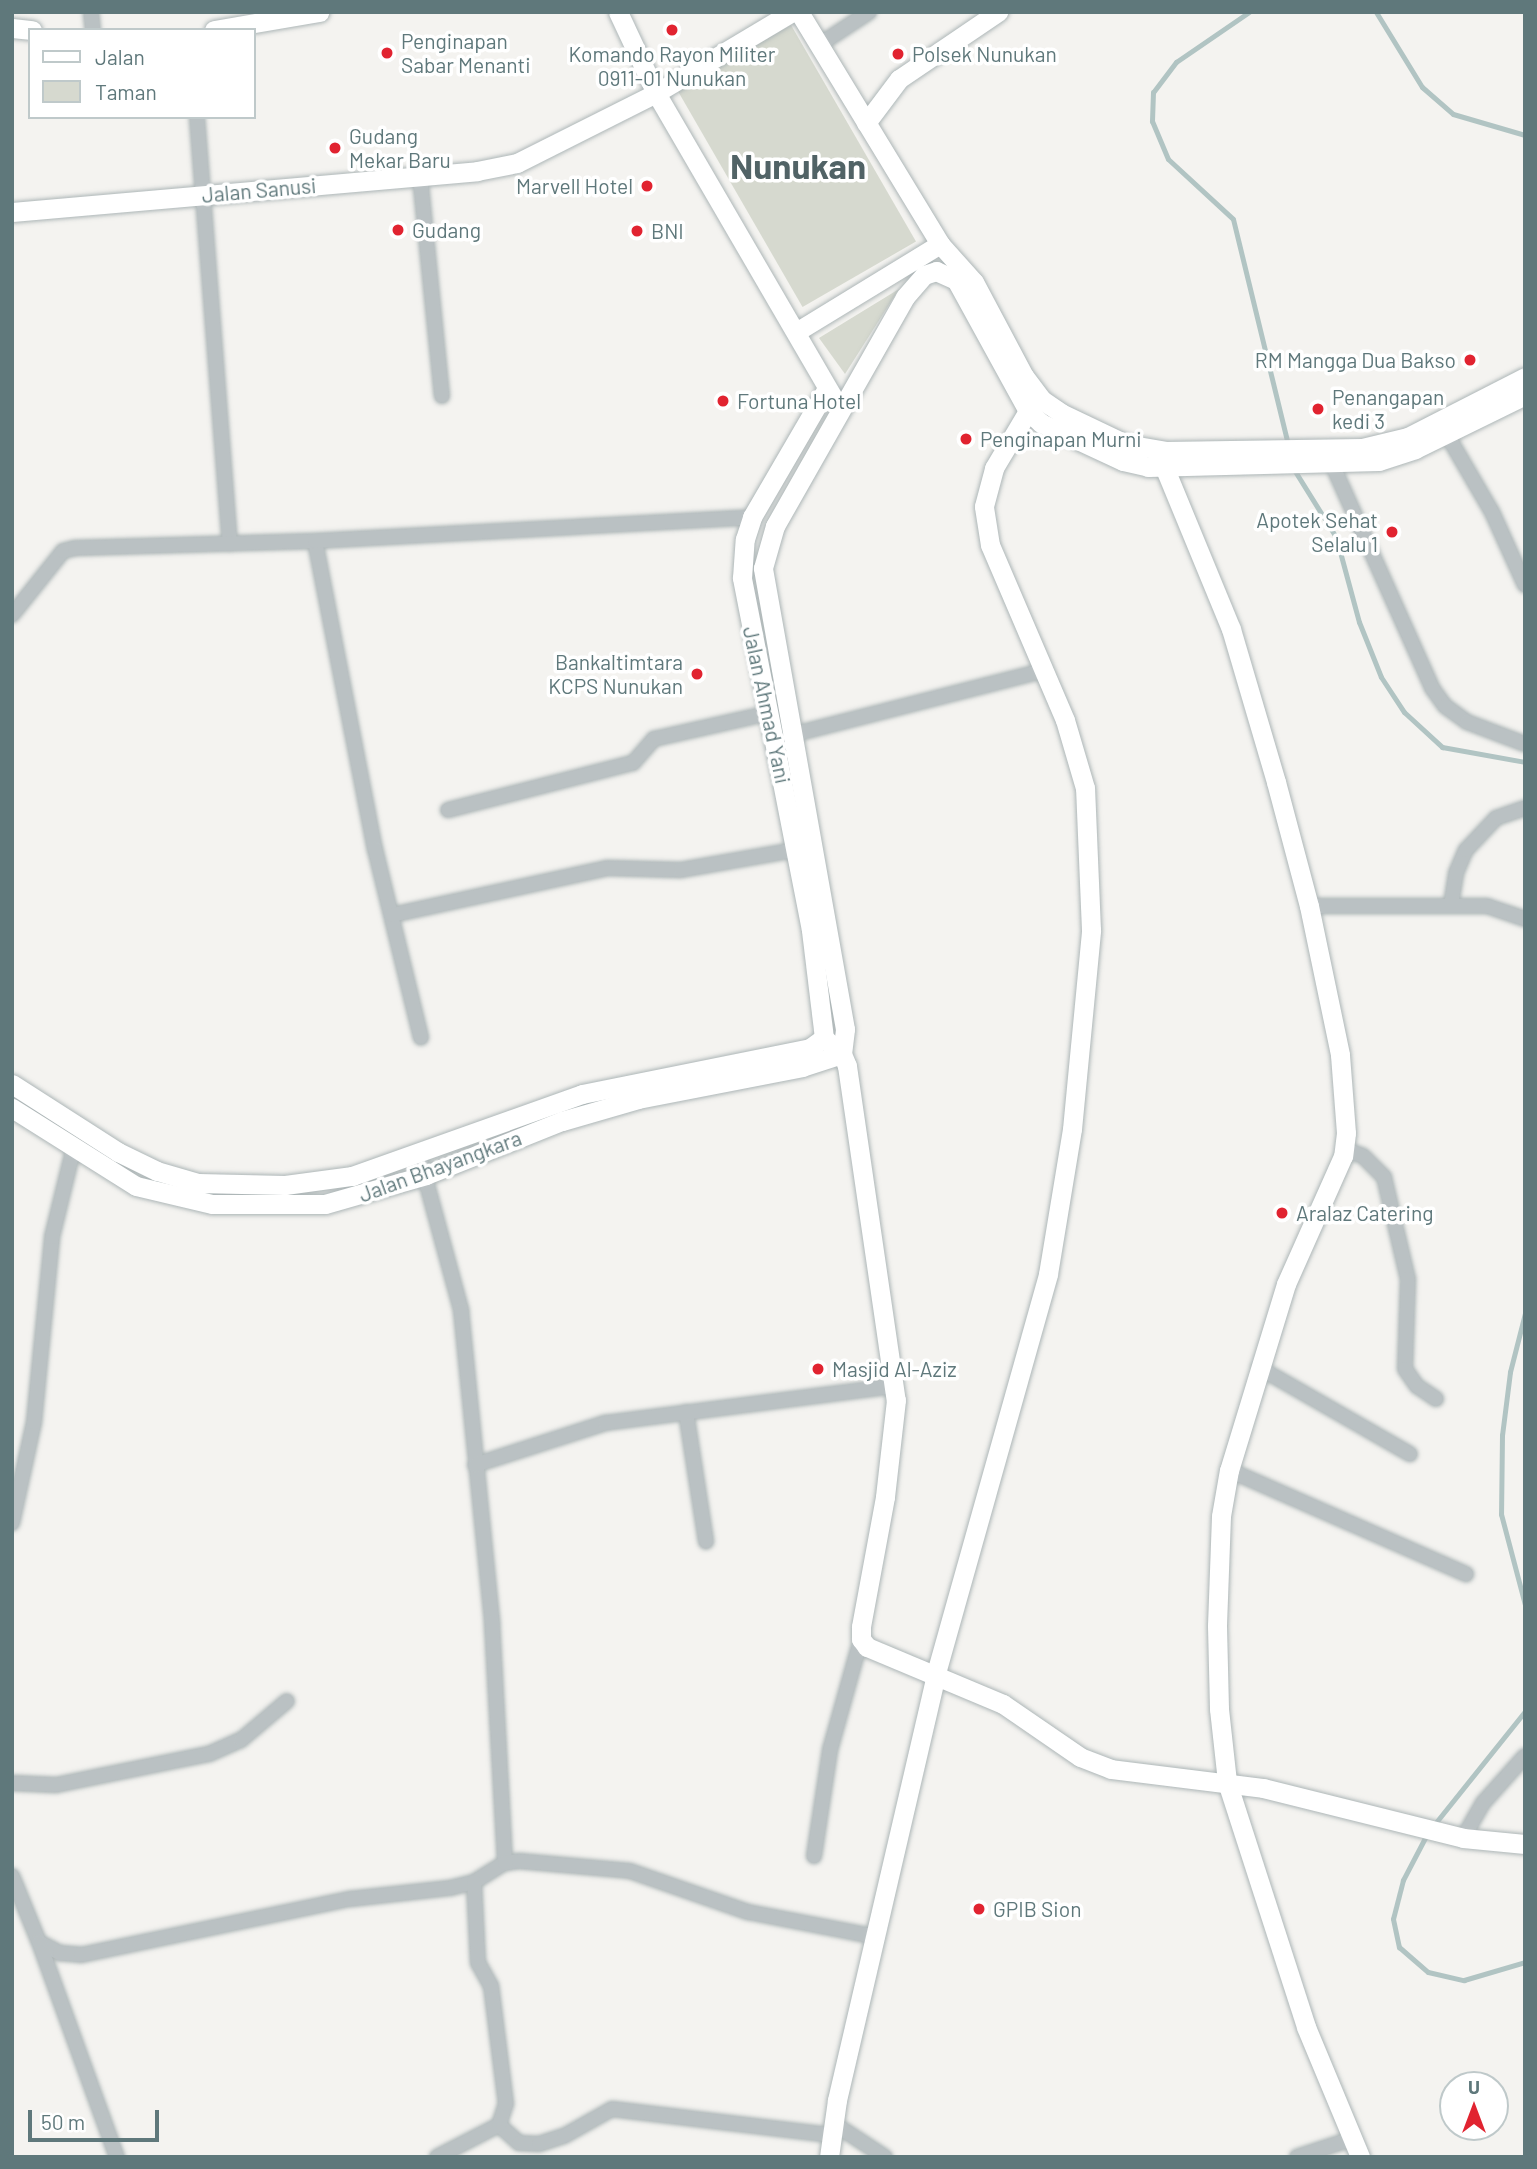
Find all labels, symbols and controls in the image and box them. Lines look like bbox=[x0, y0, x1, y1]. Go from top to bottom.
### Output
marker: Komando Rayon Militer 0911-01 Nunukan bbox=[664, 22, 680, 38]
legend bbox=[28, 28, 256, 119]
place label: Penginapan Sabar Menanti bbox=[401, 28, 531, 78]
place label: Komando Rayon Militer 0911-01 Nunukan bbox=[569, 41, 775, 91]
place label: Polsek Nunukan bbox=[912, 41, 1057, 67]
text: Jalan bbox=[95, 44, 145, 69]
marker: Penginapan Sabar Menanti bbox=[379, 45, 395, 61]
marker: Polsek Nunukan bbox=[890, 46, 906, 62]
text: Taman bbox=[95, 79, 157, 104]
place label: Gudang Mekar Baru bbox=[349, 123, 451, 173]
marker: Gudang Mekar Baru bbox=[327, 140, 343, 156]
district label: Nunukan bbox=[730, 144, 866, 186]
street label: Jalan Sanusi bbox=[201, 172, 317, 208]
place label: Marvell Hotel bbox=[516, 173, 633, 199]
marker: Marvell Hotel bbox=[639, 178, 655, 194]
place label: Gudang bbox=[412, 217, 481, 243]
place label: BNI bbox=[651, 218, 684, 244]
marker: Gudang bbox=[390, 222, 406, 238]
marker: BNI bbox=[629, 223, 645, 239]
place label: RM Mangga Dua Bakso bbox=[1255, 347, 1456, 373]
marker: RM Mangga Dua Bakso bbox=[1462, 352, 1478, 368]
place label: Penangapan kedi 3 bbox=[1332, 384, 1444, 434]
place label: Fortuna Hotel bbox=[737, 388, 861, 414]
marker: Fortuna Hotel bbox=[715, 393, 731, 409]
marker: Penangapan kedi 3 bbox=[1310, 401, 1326, 417]
place label: Penginapan Murni bbox=[980, 426, 1142, 452]
marker: Penginapan Murni bbox=[958, 431, 974, 447]
place label: Apotek Sehat Selalu 1 bbox=[1256, 507, 1378, 557]
marker: Apotek Sehat Selalu 1 bbox=[1384, 524, 1400, 540]
street label: Jalan Ahmad Yani bbox=[738, 624, 796, 786]
place label: Bankaltimtara KCPS Nunukan bbox=[548, 649, 683, 699]
marker: Bankaltimtara KCPS Nunukan bbox=[689, 666, 705, 682]
street label: Jalan Bhayangkara bbox=[355, 1125, 525, 1207]
place label: Aralaz Catering bbox=[1296, 1200, 1434, 1226]
marker: Aralaz Catering bbox=[1274, 1205, 1290, 1221]
place label: Masjid Al-Aziz bbox=[832, 1356, 957, 1382]
marker: Masjid Al-Aziz bbox=[810, 1361, 826, 1377]
place label: GPIB Sion bbox=[993, 1896, 1081, 1922]
marker: GPIB Sion bbox=[971, 1901, 987, 1917]
north arrow bbox=[1439, 2071, 1509, 2141]
text: U bbox=[1468, 2075, 1480, 2098]
scale bar bbox=[32, 2096, 163, 2140]
text: 50 m bbox=[41, 2109, 85, 2134]

